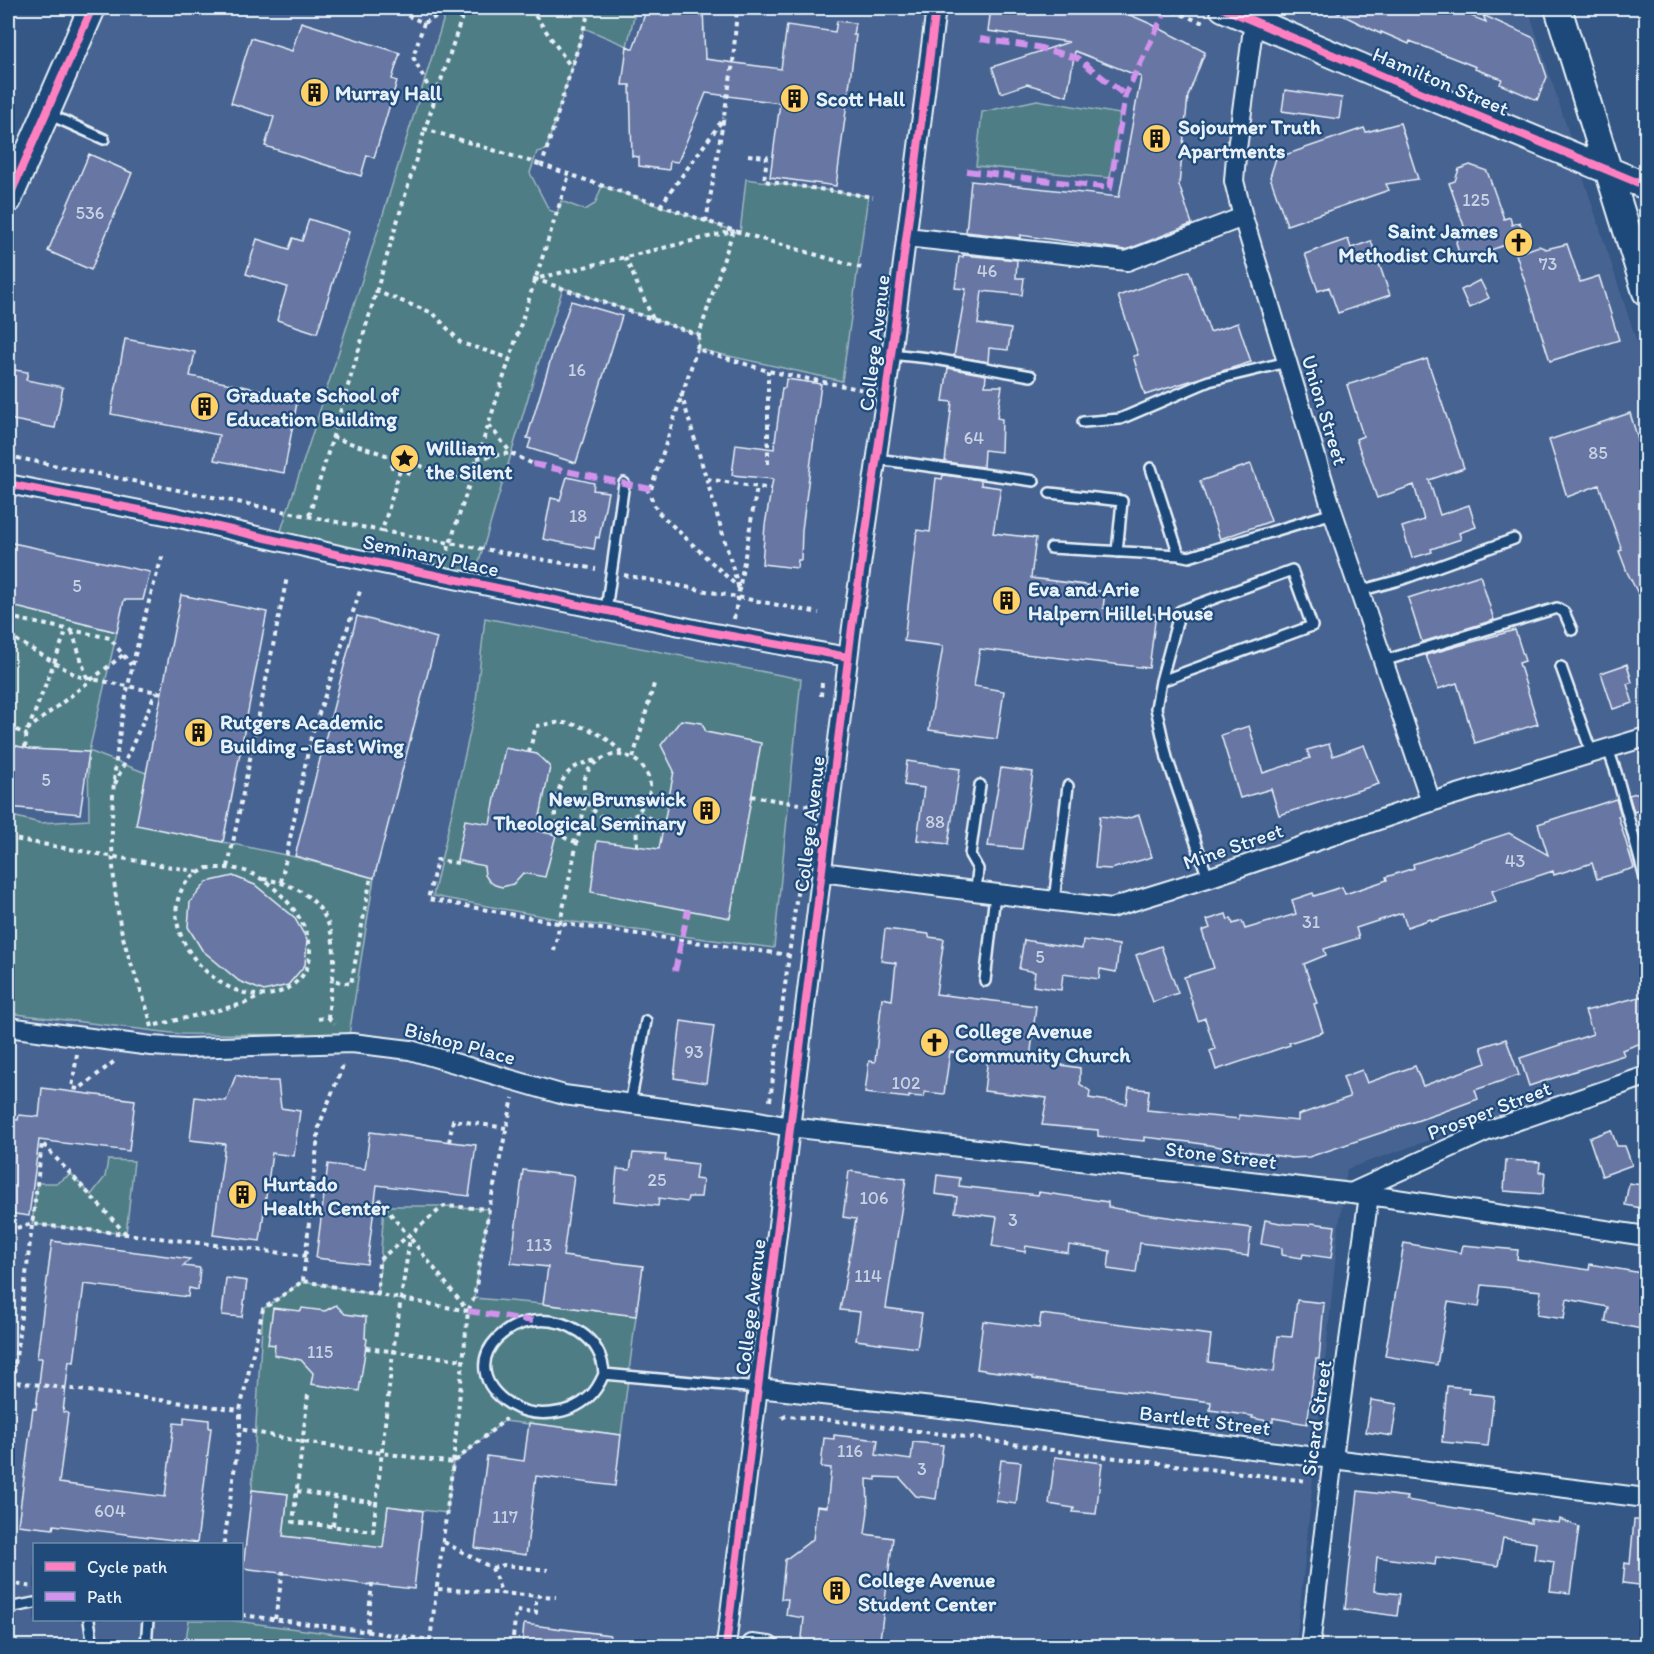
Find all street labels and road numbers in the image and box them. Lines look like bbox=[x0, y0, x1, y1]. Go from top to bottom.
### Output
street label: Hamilton Street bbox=[1369, 41, 1513, 121]
street label: College Avenue bbox=[853, 273, 895, 413]
street label: Union Street bbox=[1296, 352, 1354, 468]
street label: Seminary Place bbox=[361, 528, 501, 582]
street label: College Avenue bbox=[788, 754, 830, 894]
street label: Mine Street bbox=[1180, 817, 1287, 875]
street label: Bishop Place bbox=[402, 1016, 518, 1070]
street label: Prosper Street bbox=[1424, 1075, 1555, 1145]
street label: Stone Street bbox=[1164, 1136, 1278, 1174]
street label: College Avenue bbox=[729, 1237, 771, 1377]
street label: Sicard Street bbox=[1295, 1358, 1337, 1478]
street label: Bartlett Street bbox=[1138, 1400, 1272, 1440]

